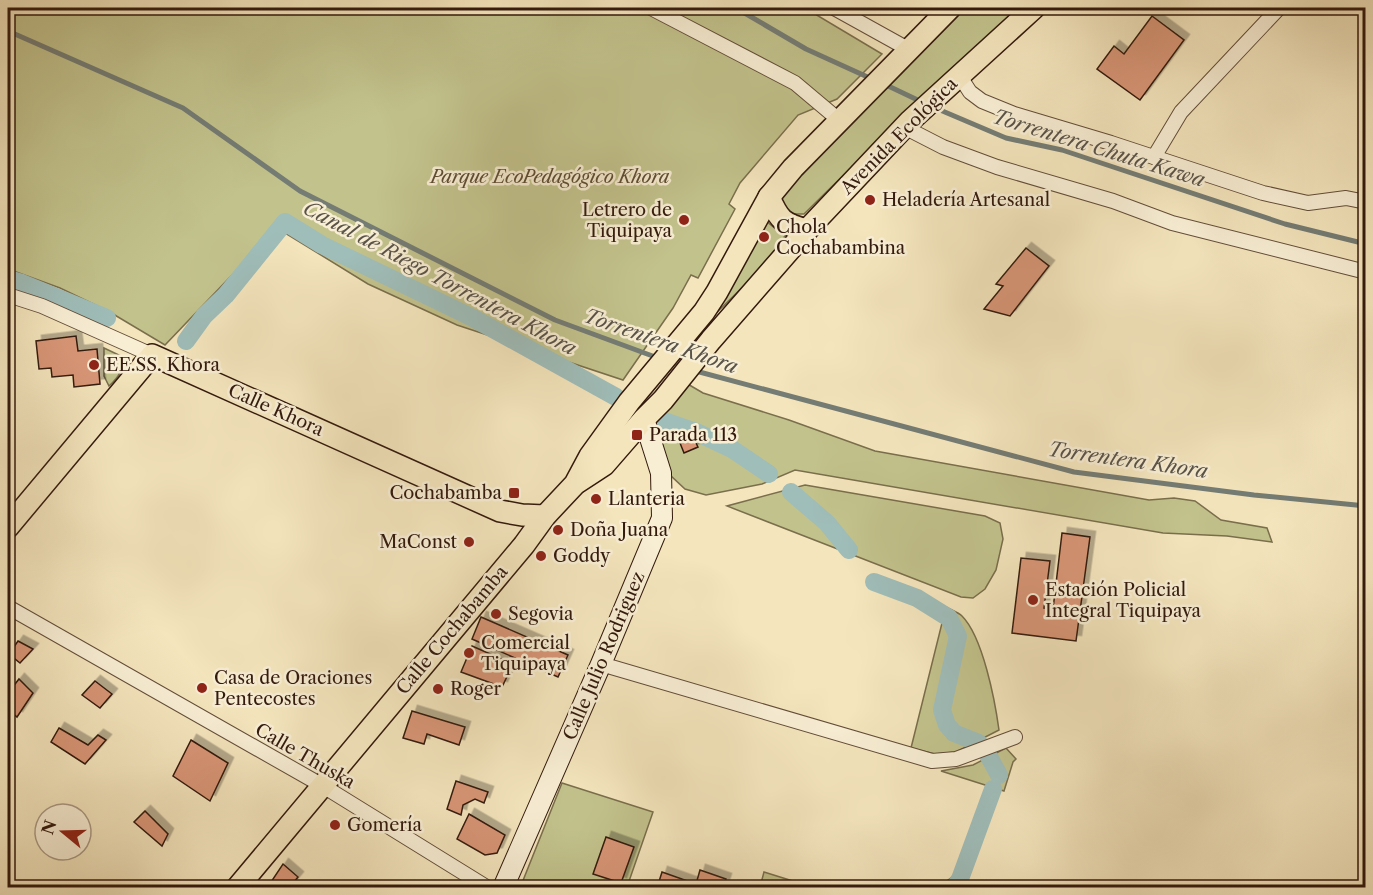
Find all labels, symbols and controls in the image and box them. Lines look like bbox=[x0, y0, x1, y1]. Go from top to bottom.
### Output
street label: Avenida Ecológica bbox=[835, 73, 962, 200]
water label: Torrentera Chuta Kawa bbox=[990, 104, 1208, 192]
park label: Parque EcoPedagógico Khora bbox=[429, 166, 670, 188]
place label: Heladería Artesanal bbox=[882, 189, 1050, 211]
marker: Heladería Artesanal bbox=[863, 193, 877, 207]
water label: Canal de Riego Torrentera Khora bbox=[299, 196, 581, 360]
place label: Letrero de Tiquipaya bbox=[582, 199, 672, 242]
marker: Letrero de Tiquipaya bbox=[677, 213, 691, 227]
place label: Chola Cochabambina bbox=[776, 216, 906, 259]
marker: Chola Cochabambina bbox=[757, 230, 771, 244]
water label: Torrentera Khora bbox=[581, 303, 741, 379]
place label: EE.SS. Khora bbox=[106, 354, 220, 376]
marker: EE.SS. Khora bbox=[87, 358, 101, 372]
street label: Calle Khora bbox=[225, 379, 328, 441]
place label: Parada 113 bbox=[649, 424, 737, 446]
marker: Parada 113 bbox=[630, 428, 644, 442]
water label: Torrentera Khora bbox=[1047, 437, 1209, 483]
place label: Cochabamba bbox=[389, 482, 502, 504]
marker: Cochabamba bbox=[507, 486, 521, 500]
place label: Llanteria bbox=[608, 488, 685, 510]
marker: Llanteria bbox=[589, 492, 603, 506]
place label: Doña Juana bbox=[570, 519, 669, 541]
marker: Doña Juana bbox=[551, 523, 565, 537]
place label: MaConst bbox=[379, 531, 458, 553]
marker: MaConst bbox=[462, 535, 476, 549]
place label: Goddy bbox=[553, 545, 611, 567]
marker: Goddy bbox=[534, 549, 548, 563]
street label: Calle Cochabamba bbox=[392, 561, 513, 699]
street label: Calle Julio Rodriguez bbox=[559, 568, 649, 744]
place label: Estación Policial Integral Tiquipaya bbox=[1045, 579, 1201, 622]
marker: Estación Policial Integral Tiquipaya bbox=[1026, 593, 1040, 607]
place label: Segovia bbox=[508, 603, 574, 625]
marker: Segovia bbox=[489, 607, 503, 621]
place label: Comercial Tiquipaya bbox=[481, 632, 570, 675]
marker: Comercial Tiquipaya bbox=[462, 646, 476, 660]
place label: Casa de Oraciones Pentecostes bbox=[214, 667, 372, 710]
place label: Roger bbox=[450, 678, 502, 700]
marker: Casa de Oraciones Pentecostes bbox=[195, 681, 209, 695]
marker: Roger bbox=[431, 682, 445, 696]
street label: Calle Thuska bbox=[251, 719, 359, 794]
north arrow bbox=[33, 802, 93, 862]
place label: Gomería bbox=[347, 814, 422, 836]
text: N bbox=[37, 817, 61, 837]
marker: Gomería bbox=[328, 818, 342, 832]

